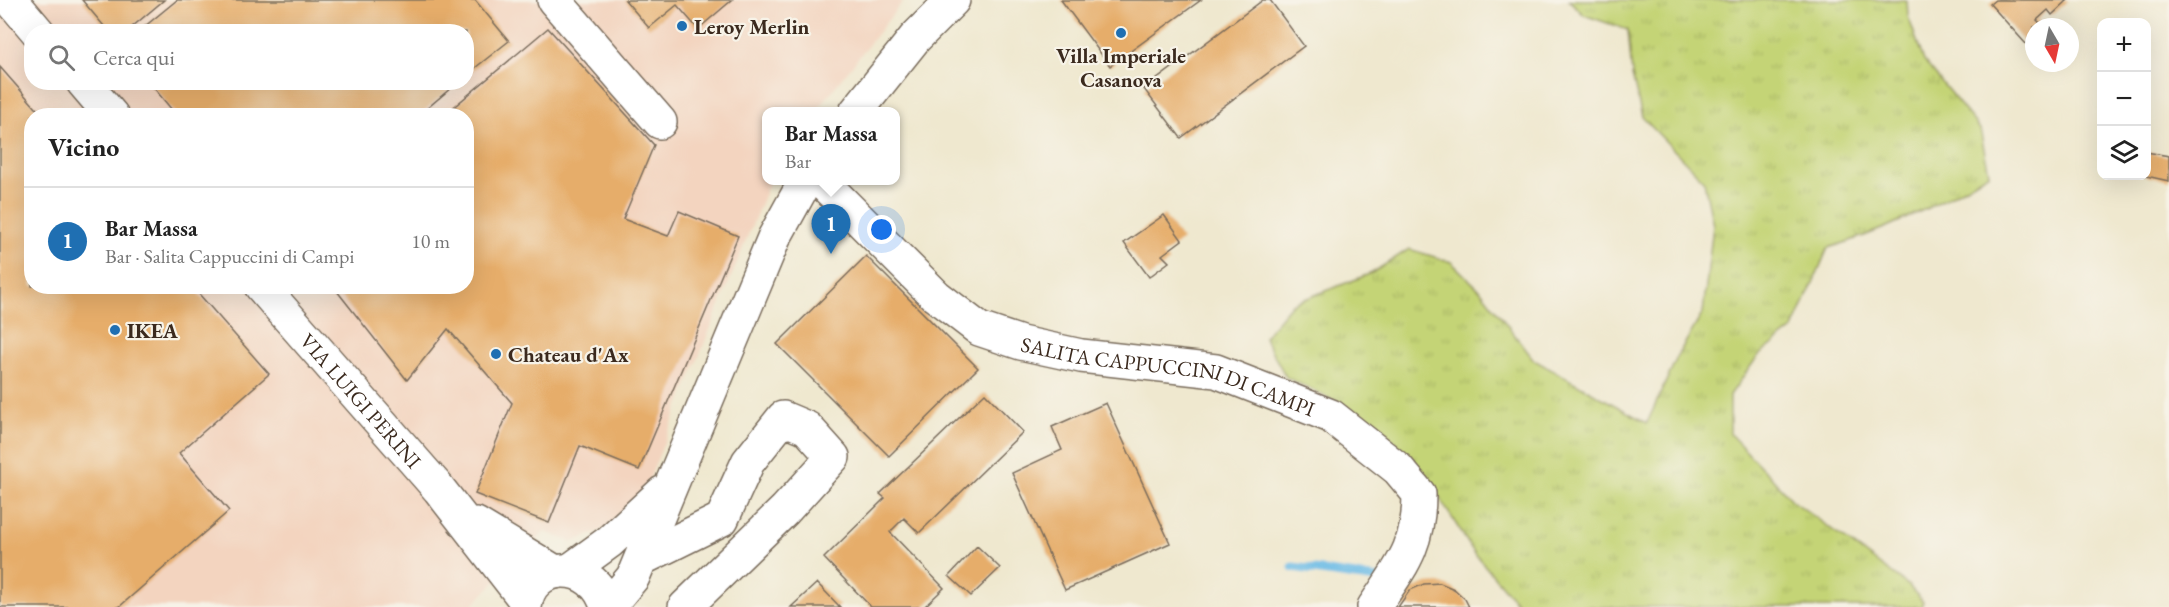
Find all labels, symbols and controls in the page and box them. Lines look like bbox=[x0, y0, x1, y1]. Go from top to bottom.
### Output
place label: Leroy Merlin bbox=[694, 13, 810, 40]
north arrow bbox=[2025, 18, 2079, 72]
map controls bbox=[2097, 18, 2151, 180]
button: + bbox=[2097, 18, 2151, 72]
marker: Leroy Merlin bbox=[675, 19, 689, 33]
search box bbox=[24, 24, 474, 90]
marker: Villa Imperiale Casanova bbox=[1114, 26, 1128, 40]
icon: search bbox=[45, 41, 78, 74]
place label: Villa Imperiale Casanova bbox=[1056, 42, 1186, 93]
text: Cerca qui bbox=[93, 43, 175, 72]
button: − bbox=[2097, 72, 2151, 126]
popup bbox=[762, 107, 900, 185]
text: Bar Massa bbox=[785, 119, 877, 148]
button: layers bbox=[2097, 126, 2151, 180]
text: Vicino bbox=[48, 130, 119, 164]
text: Bar bbox=[785, 148, 811, 174]
pin: 1 bbox=[812, 204, 850, 254]
text: Bar Massa bbox=[105, 214, 198, 243]
your location bbox=[867, 215, 896, 244]
text: 1 bbox=[62, 228, 73, 254]
text: 10 m bbox=[411, 228, 450, 254]
text: Bar · Salita Cappuccini di Campi bbox=[105, 243, 354, 269]
place label: IKEA bbox=[127, 317, 179, 344]
marker: IKEA bbox=[108, 323, 122, 337]
street label: VIA LUIGI PERINI bbox=[295, 327, 428, 473]
street label: SALITA CAPPUCCINI DI CAMPI bbox=[1019, 330, 1319, 422]
place label: Chateau d'Ax bbox=[508, 341, 629, 368]
marker: Chateau d'Ax bbox=[489, 347, 503, 361]

